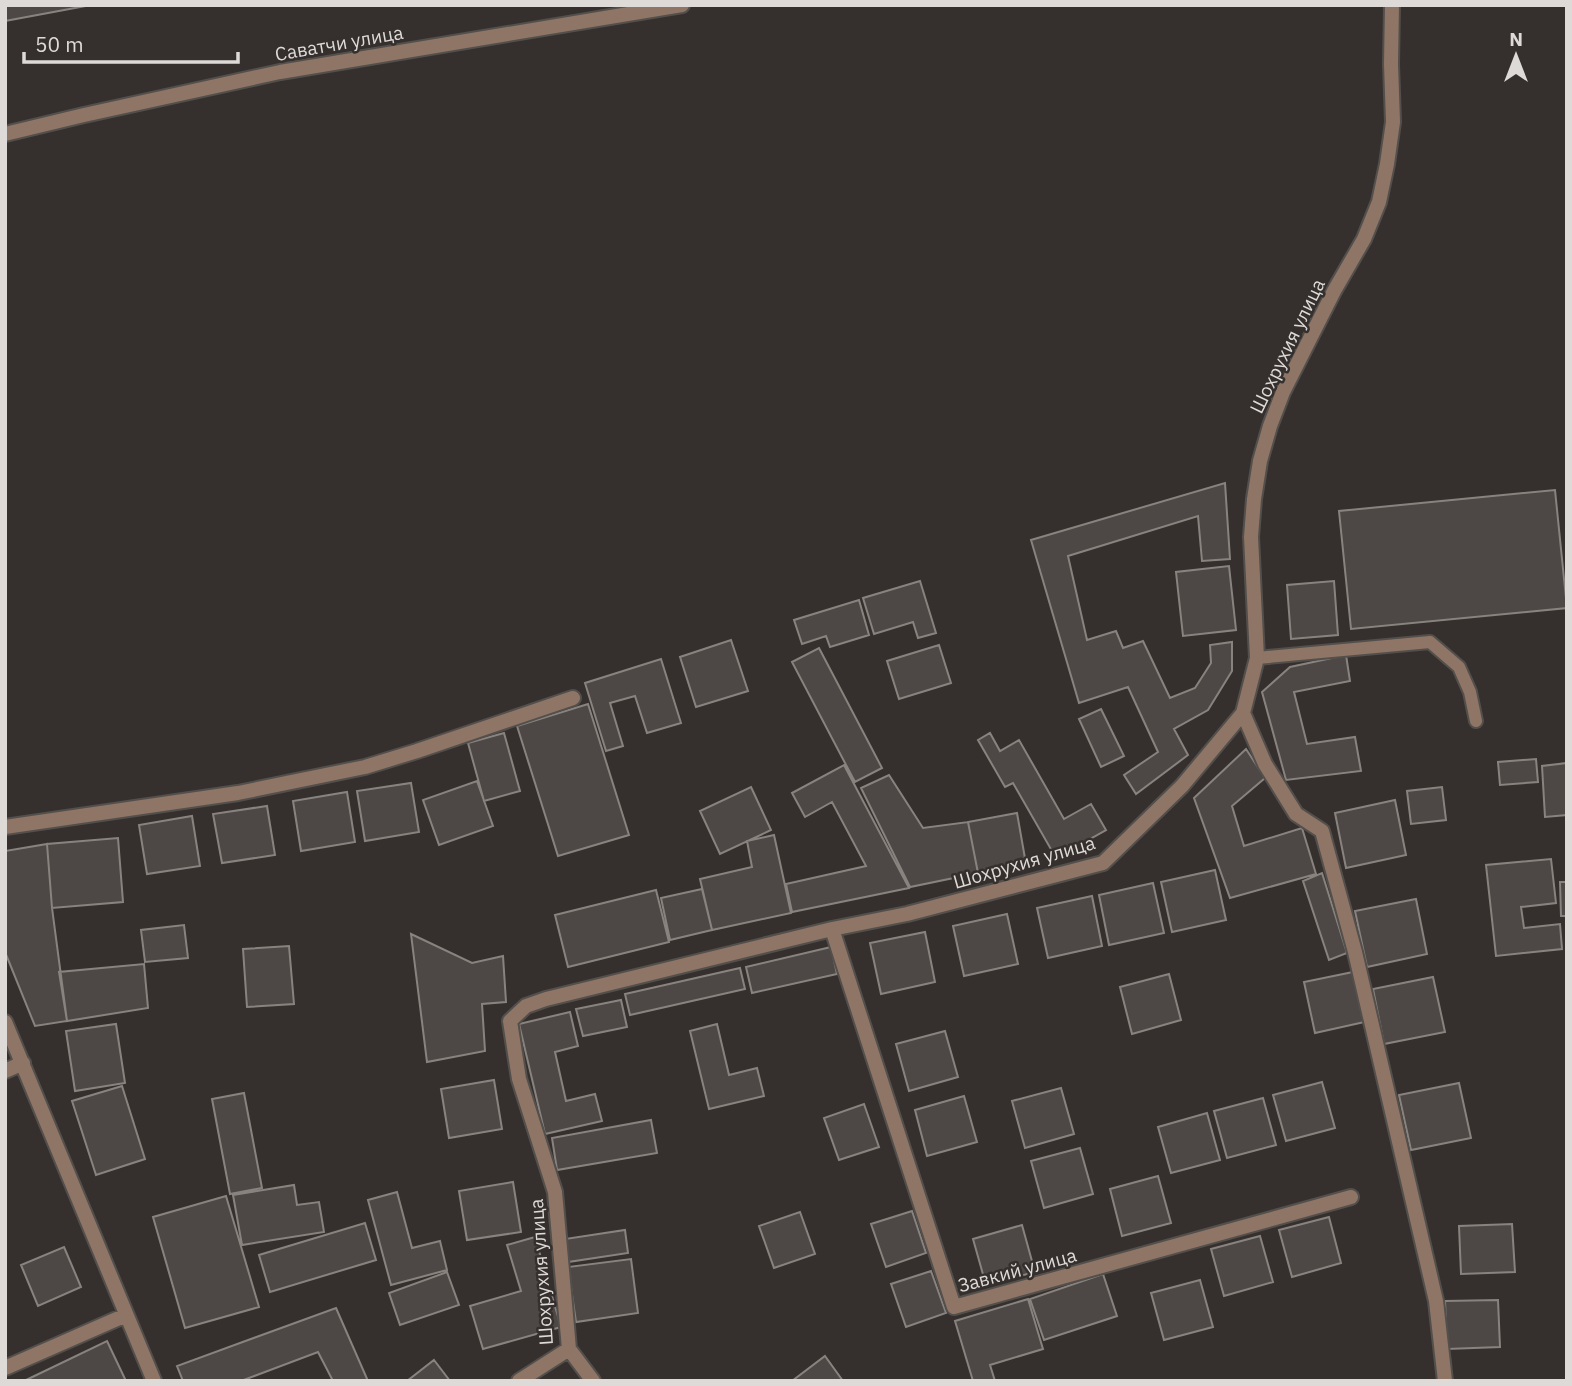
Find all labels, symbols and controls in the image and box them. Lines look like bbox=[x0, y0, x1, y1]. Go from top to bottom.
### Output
street label: Саватчи улица bbox=[273, 20, 405, 66]
scale bar bbox=[24, 21, 238, 65]
north arrow bbox=[1481, 21, 1551, 91]
text: N bbox=[1509, 27, 1523, 51]
text: 50 m bbox=[35, 30, 84, 58]
street label: Шохрухия улица bbox=[1244, 275, 1330, 417]
street label: Шохрухия улица bbox=[950, 830, 1098, 894]
street label: Шохрухия улица bbox=[524, 1198, 558, 1346]
street label: Завкий улица bbox=[955, 1243, 1079, 1297]

